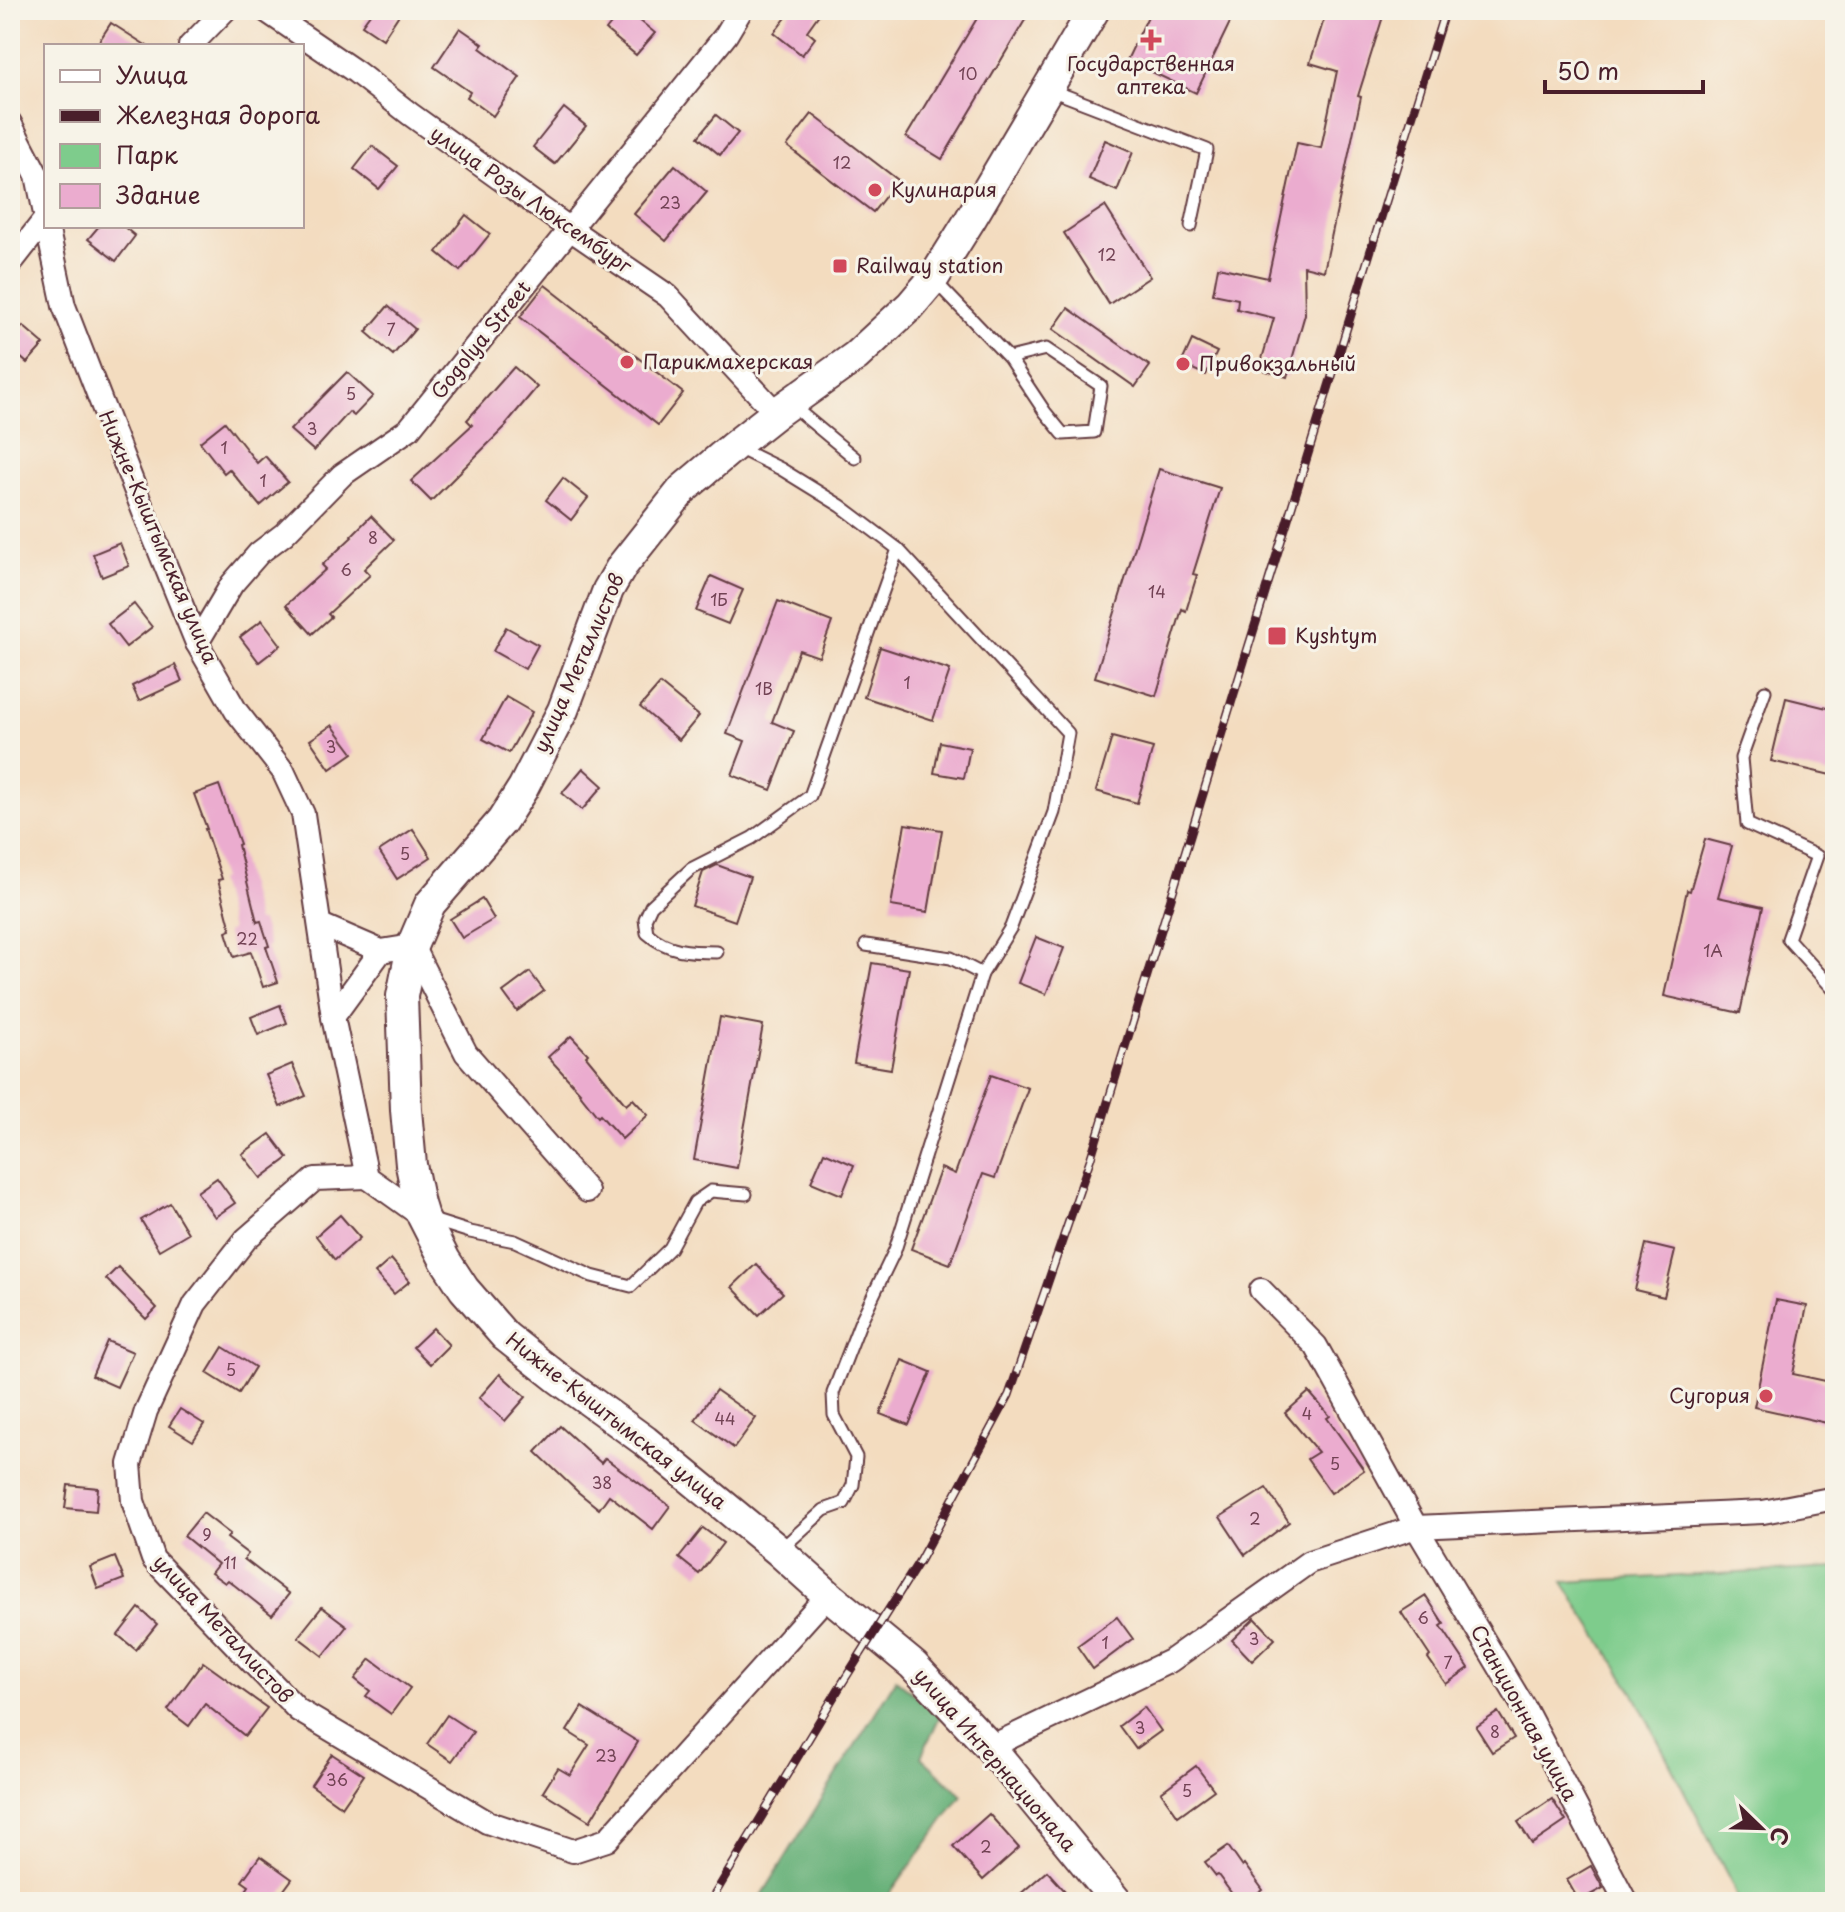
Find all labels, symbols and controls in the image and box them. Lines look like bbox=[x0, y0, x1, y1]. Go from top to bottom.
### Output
marker: Государственная аптека bbox=[1142, 31, 1160, 49]
legend bbox=[44, 44, 304, 228]
scale bar bbox=[1545, 44, 1703, 94]
place label: Государственная аптека bbox=[1067, 48, 1235, 101]
text: 50 m bbox=[1557, 52, 1619, 88]
text: Улица bbox=[116, 56, 188, 92]
house number: 10 bbox=[959, 61, 977, 85]
text: Железная дорога bbox=[116, 96, 320, 132]
street label: улица Розы Люксембург bbox=[425, 118, 639, 281]
text: Парк bbox=[116, 136, 179, 172]
house number: 12 bbox=[833, 150, 851, 174]
place label: Кулинария bbox=[891, 174, 997, 204]
text: Здание bbox=[116, 176, 201, 212]
marker: Кулинария bbox=[866, 181, 884, 199]
house number: 23 bbox=[659, 190, 681, 214]
house number: 12 bbox=[1098, 242, 1116, 266]
place label: Railway station bbox=[856, 250, 1004, 280]
marker: Railway station bbox=[831, 257, 849, 275]
street label: Gogolya Street bbox=[423, 274, 537, 405]
house number: 7 bbox=[386, 317, 396, 341]
place label: Парикмахерская bbox=[643, 346, 814, 376]
place label: Привокзальный bbox=[1199, 348, 1356, 378]
marker: Парикмахерская bbox=[618, 353, 636, 371]
marker: Привокзальный bbox=[1174, 355, 1192, 373]
house number: 5 bbox=[346, 381, 356, 405]
street label: Нижне-Кыштымская улица bbox=[92, 405, 226, 668]
house number: 3 bbox=[307, 416, 317, 440]
house number: 1 bbox=[220, 435, 228, 459]
house number: 1 bbox=[259, 468, 267, 492]
house number: 8 bbox=[368, 525, 378, 549]
house number: 6 bbox=[340, 557, 352, 581]
street label: улица Металлистов bbox=[525, 568, 631, 757]
house number: 14 bbox=[1148, 579, 1166, 603]
house number: 1Б bbox=[710, 587, 728, 611]
place label: Kyshtym bbox=[1295, 620, 1377, 650]
marker: Kyshtym bbox=[1266, 625, 1288, 647]
house number: 1 bbox=[903, 670, 911, 694]
house number: 1В bbox=[755, 676, 773, 700]
house number: 3 bbox=[326, 734, 336, 758]
house number: 5 bbox=[400, 841, 410, 865]
house number: 22 bbox=[236, 926, 258, 950]
house number: 1А bbox=[1703, 938, 1723, 962]
street label: Нижне-Кыштымская улица bbox=[500, 1324, 734, 1516]
house number: 5 bbox=[226, 1357, 236, 1381]
place label: Сугория bbox=[1669, 1380, 1750, 1410]
marker: Сугория bbox=[1757, 1387, 1775, 1405]
house number: 4 bbox=[1302, 1401, 1312, 1425]
house number: 44 bbox=[714, 1406, 736, 1430]
house number: 5 bbox=[1330, 1451, 1340, 1475]
house number: 38 bbox=[592, 1470, 612, 1494]
house number: 2 bbox=[1249, 1506, 1261, 1530]
house number: 9 bbox=[202, 1522, 212, 1546]
street label: улица Металлистов bbox=[147, 1547, 301, 1709]
house number: 11 bbox=[223, 1550, 237, 1574]
house number: 6 bbox=[1417, 1605, 1429, 1629]
street label: Станционная улица bbox=[1464, 1619, 1586, 1806]
house number: 3 bbox=[1249, 1626, 1259, 1650]
house number: 1 bbox=[1101, 1630, 1109, 1654]
house number: 7 bbox=[1443, 1650, 1453, 1674]
street label: улица Интернационала bbox=[907, 1661, 1084, 1858]
house number: 3 bbox=[1135, 1715, 1145, 1739]
house number: 8 bbox=[1490, 1719, 1500, 1743]
house number: 23 bbox=[595, 1743, 617, 1767]
house number: 36 bbox=[326, 1767, 348, 1791]
house number: 5 bbox=[1182, 1778, 1192, 1802]
north arrow bbox=[1721, 1788, 1801, 1868]
text: С bbox=[1762, 1822, 1799, 1850]
house number: 2 bbox=[980, 1834, 992, 1858]

